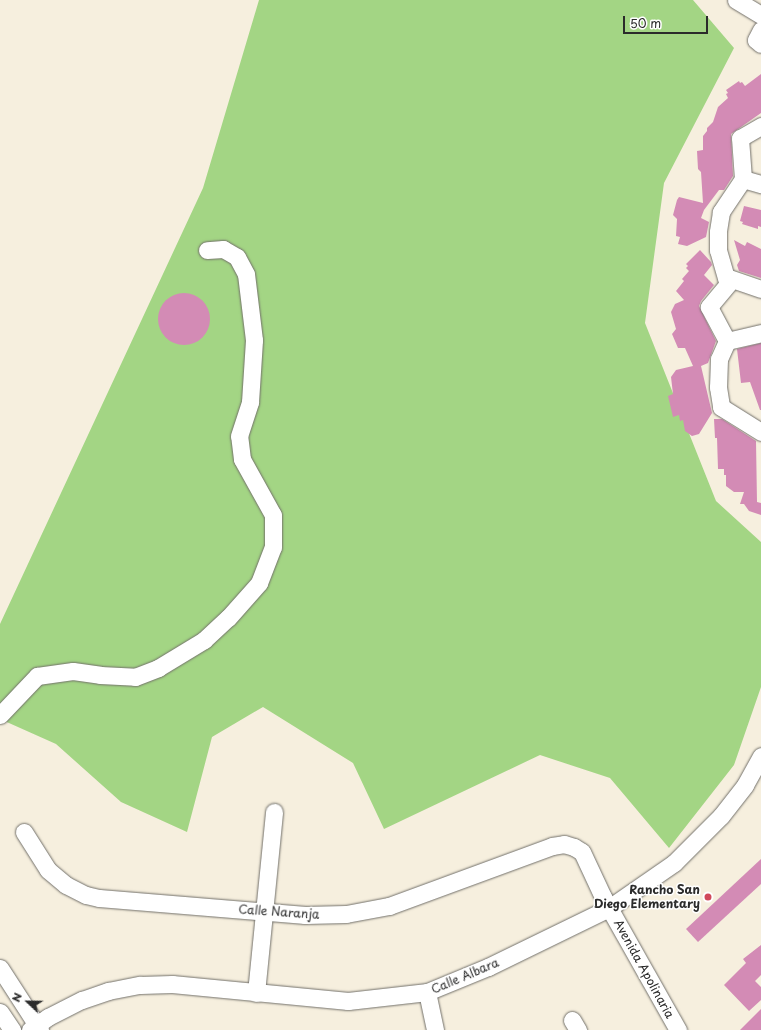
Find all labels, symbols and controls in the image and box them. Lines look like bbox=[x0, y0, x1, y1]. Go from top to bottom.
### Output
scale bar bbox=[625, 8, 710, 34]
text: 50 m bbox=[630, 14, 661, 32]
place label: Rancho San Diego Elementary bbox=[593, 883, 700, 911]
marker: Rancho San Diego Elementary bbox=[703, 892, 713, 902]
street label: Calle Naranja bbox=[238, 902, 320, 922]
street label: Avenida Apolinaria bbox=[611, 917, 677, 1021]
street label: Calle Albara bbox=[429, 955, 501, 997]
north arrow bbox=[8, 982, 48, 1022]
text: N bbox=[7, 990, 26, 1005]

